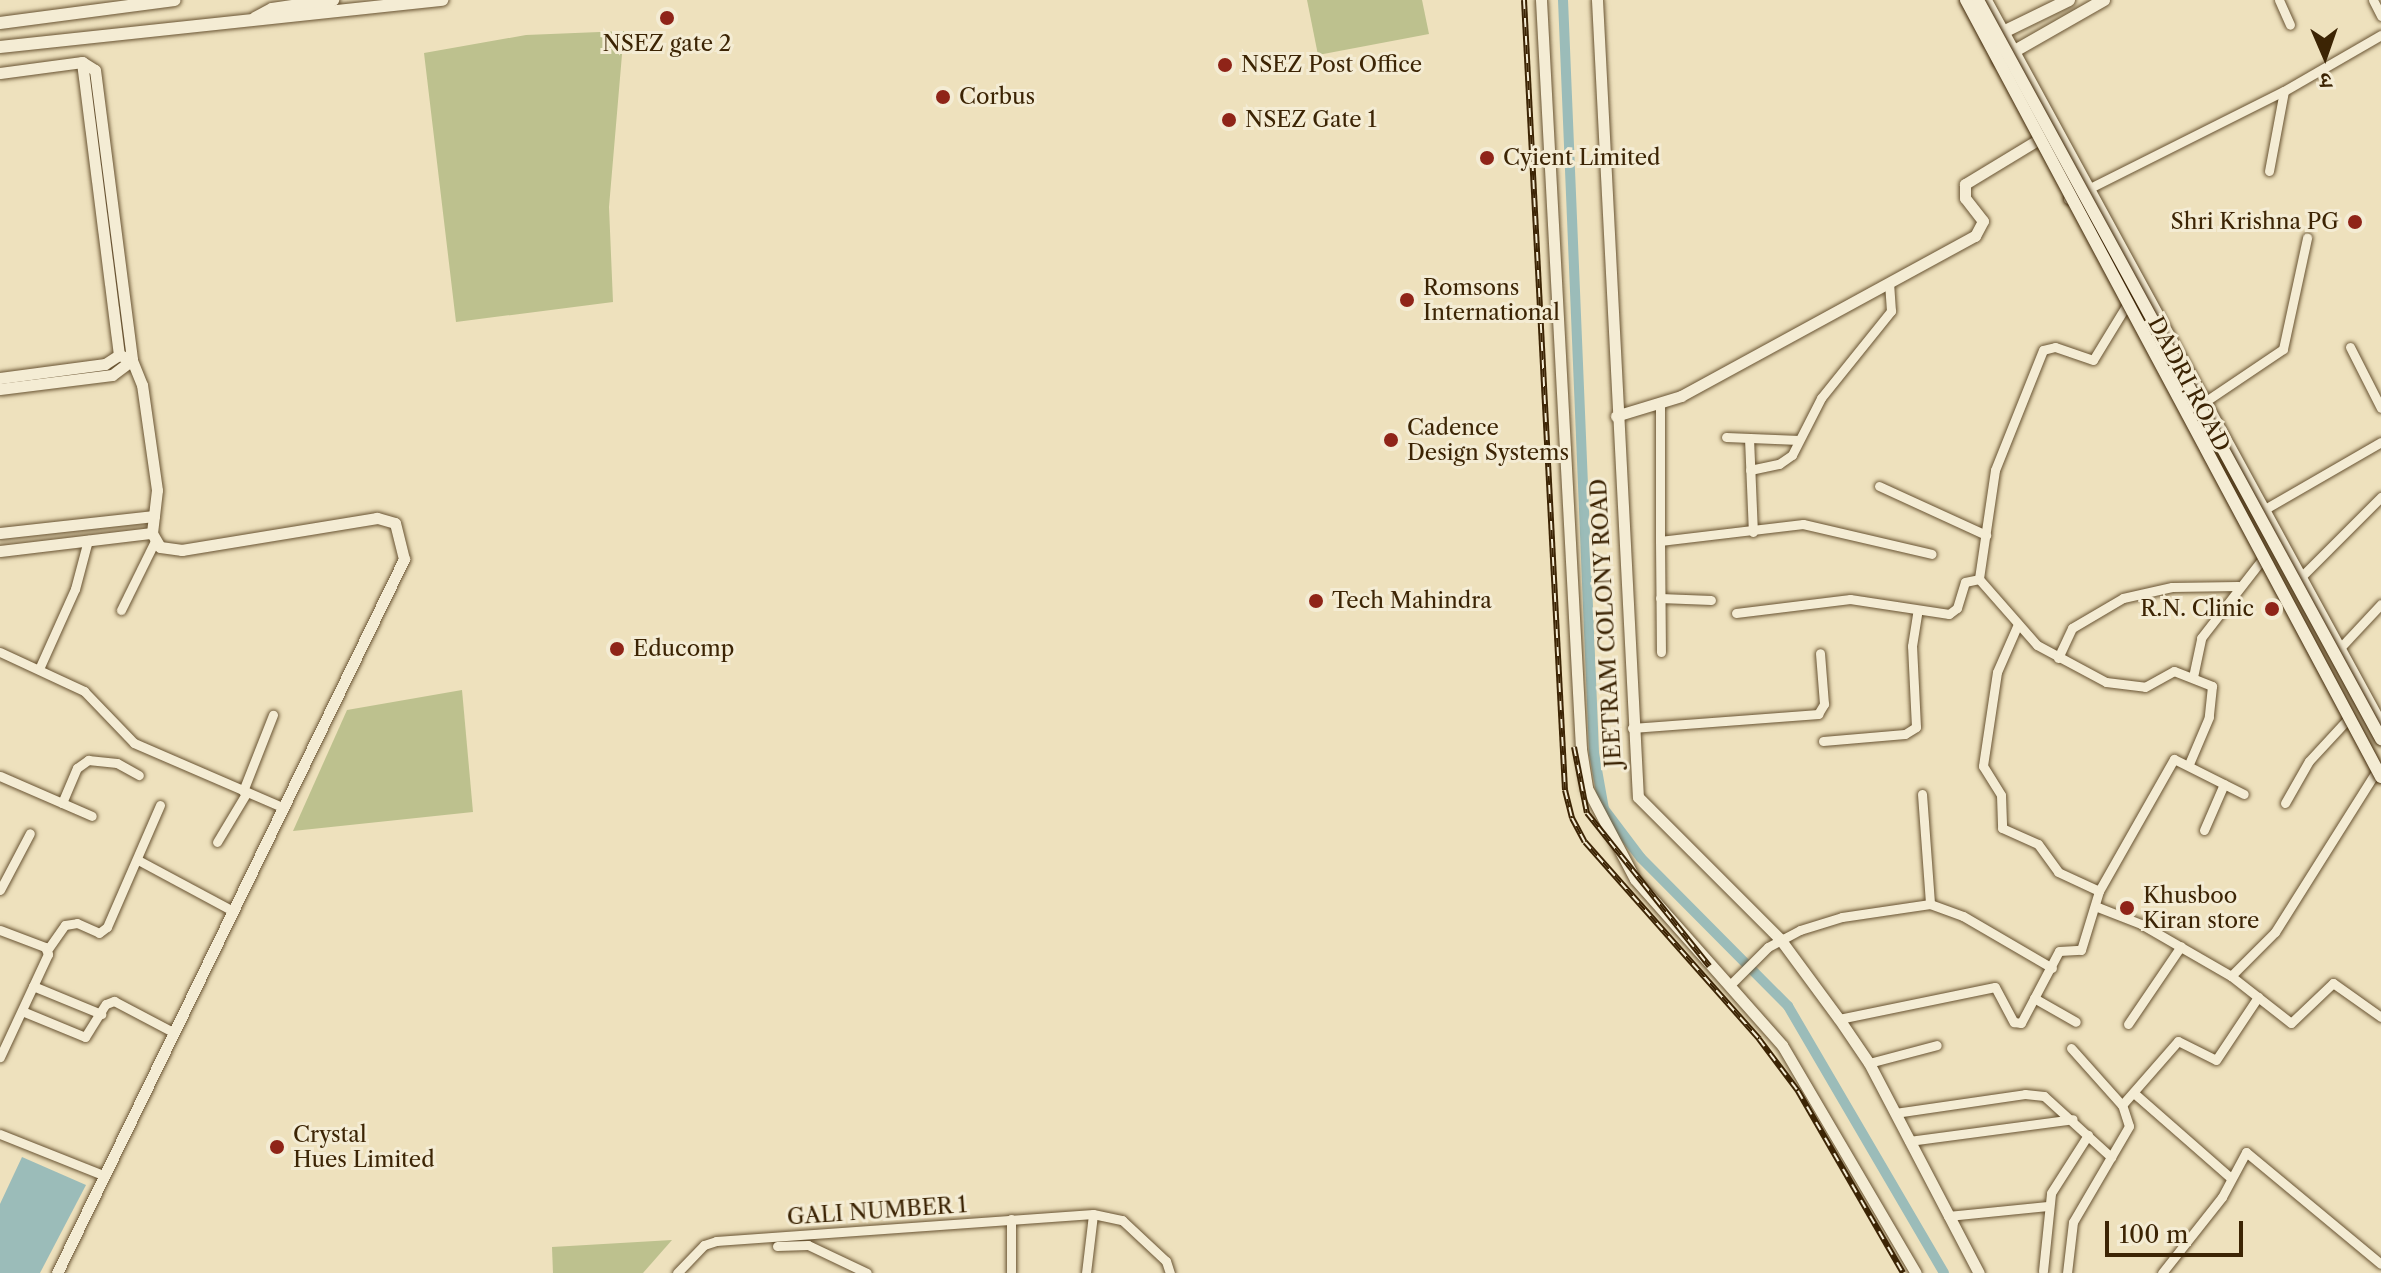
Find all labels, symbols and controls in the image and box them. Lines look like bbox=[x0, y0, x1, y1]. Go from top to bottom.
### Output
marker: NSEZ gate 2 bbox=[658, 9, 676, 27]
north arrow bbox=[2285, 16, 2365, 96]
place label: NSEZ gate 2 bbox=[603, 31, 731, 57]
place label: NSEZ Post Office bbox=[1241, 52, 1422, 78]
marker: NSEZ Post Office bbox=[1216, 56, 1234, 74]
text: उ bbox=[2320, 67, 2332, 94]
place label: Corbus bbox=[959, 84, 1035, 110]
marker: Corbus bbox=[934, 88, 952, 106]
place label: NSEZ Gate 1 bbox=[1245, 107, 1377, 133]
marker: NSEZ Gate 1 bbox=[1220, 111, 1238, 129]
place label: Cyient Limited bbox=[1503, 145, 1660, 171]
marker: Cyient Limited bbox=[1478, 149, 1496, 167]
place label: Shri Krishna PG bbox=[2170, 209, 2339, 235]
marker: Shri Krishna PG bbox=[2346, 213, 2364, 231]
place label: Romsons International bbox=[1423, 274, 1560, 326]
marker: Romsons International bbox=[1398, 291, 1416, 309]
street label: DADRI ROAD bbox=[2142, 312, 2236, 456]
place label: Cadence Design Systems bbox=[1407, 414, 1569, 466]
marker: Cadence Design Systems bbox=[1382, 431, 1400, 449]
street label: JEETRAM COLONY ROAD bbox=[1585, 478, 1627, 768]
place label: Tech Mahindra bbox=[1332, 588, 1492, 614]
marker: Tech Mahindra bbox=[1307, 592, 1325, 610]
place label: R.N. Clinic bbox=[2140, 596, 2254, 622]
marker: R.N. Clinic bbox=[2261, 598, 2283, 620]
place label: Educomp bbox=[633, 636, 734, 662]
marker: Educomp bbox=[608, 640, 626, 658]
place label: Khusboo Kiran store bbox=[2143, 882, 2259, 934]
marker: Khusboo Kiran store bbox=[2118, 899, 2136, 917]
place label: Crystal Hues Limited bbox=[293, 1121, 435, 1172]
marker: Crystal Hues Limited bbox=[268, 1138, 286, 1156]
street label: GALI NUMBER 1 bbox=[786, 1192, 968, 1230]
scale bar bbox=[2109, 1205, 2247, 1255]
text: 100 m bbox=[2119, 1220, 2188, 1249]

